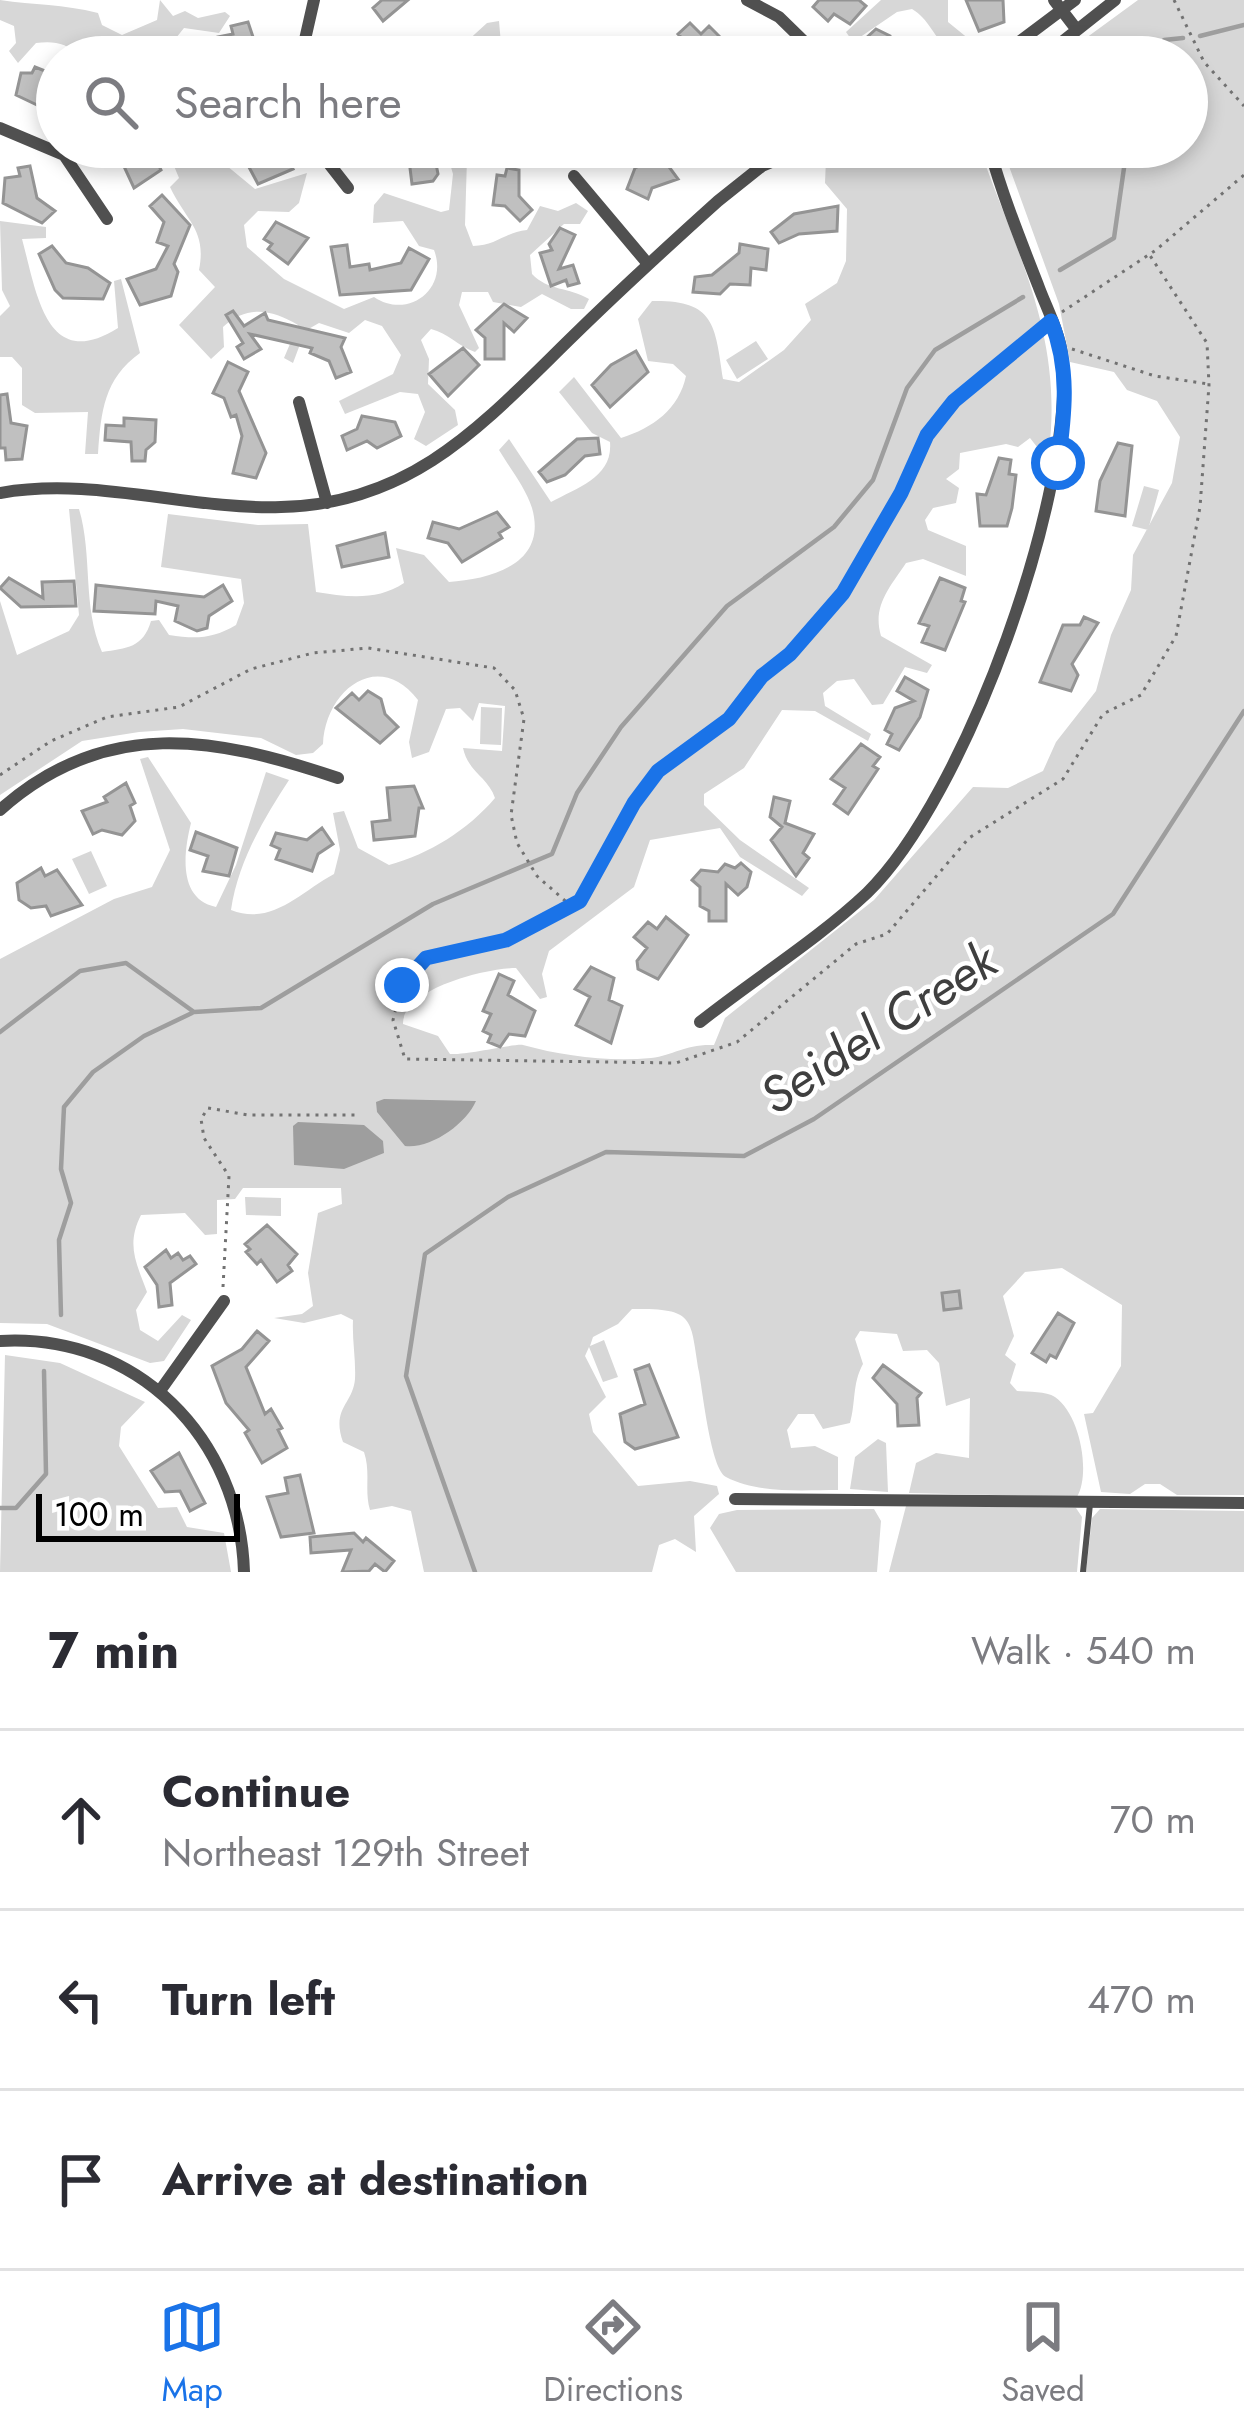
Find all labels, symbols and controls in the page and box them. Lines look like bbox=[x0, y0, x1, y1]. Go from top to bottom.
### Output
search box bbox=[36, 36, 1208, 168]
icon: search bbox=[78, 69, 144, 135]
text: Search here bbox=[174, 70, 402, 135]
route start bbox=[1031, 436, 1085, 490]
water label: Seidel Creek bbox=[745, 923, 1013, 1132]
route end bbox=[375, 958, 429, 1012]
scale bar bbox=[36, 1488, 240, 1541]
text: 100 m bbox=[54, 1491, 144, 1538]
text: 7 min bbox=[48, 1613, 179, 1687]
text: Walk · 540 m bbox=[971, 1622, 1196, 1679]
text: Continue bbox=[162, 1759, 350, 1824]
icon: ahead bbox=[48, 1787, 114, 1853]
text: 70 m bbox=[1110, 1791, 1196, 1848]
text: Northeast 129th Street bbox=[162, 1824, 529, 1881]
icon: left bbox=[48, 1967, 114, 2033]
text: Turn left bbox=[162, 1967, 335, 2032]
text: 470 m bbox=[1087, 1971, 1196, 2028]
icon: arrive bbox=[48, 2147, 114, 2213]
text: Arrive at destination bbox=[162, 2147, 589, 2212]
tab: Map bbox=[159, 2294, 225, 2413]
tab: Directions bbox=[543, 2294, 683, 2413]
tab: Saved bbox=[1001, 2294, 1085, 2413]

